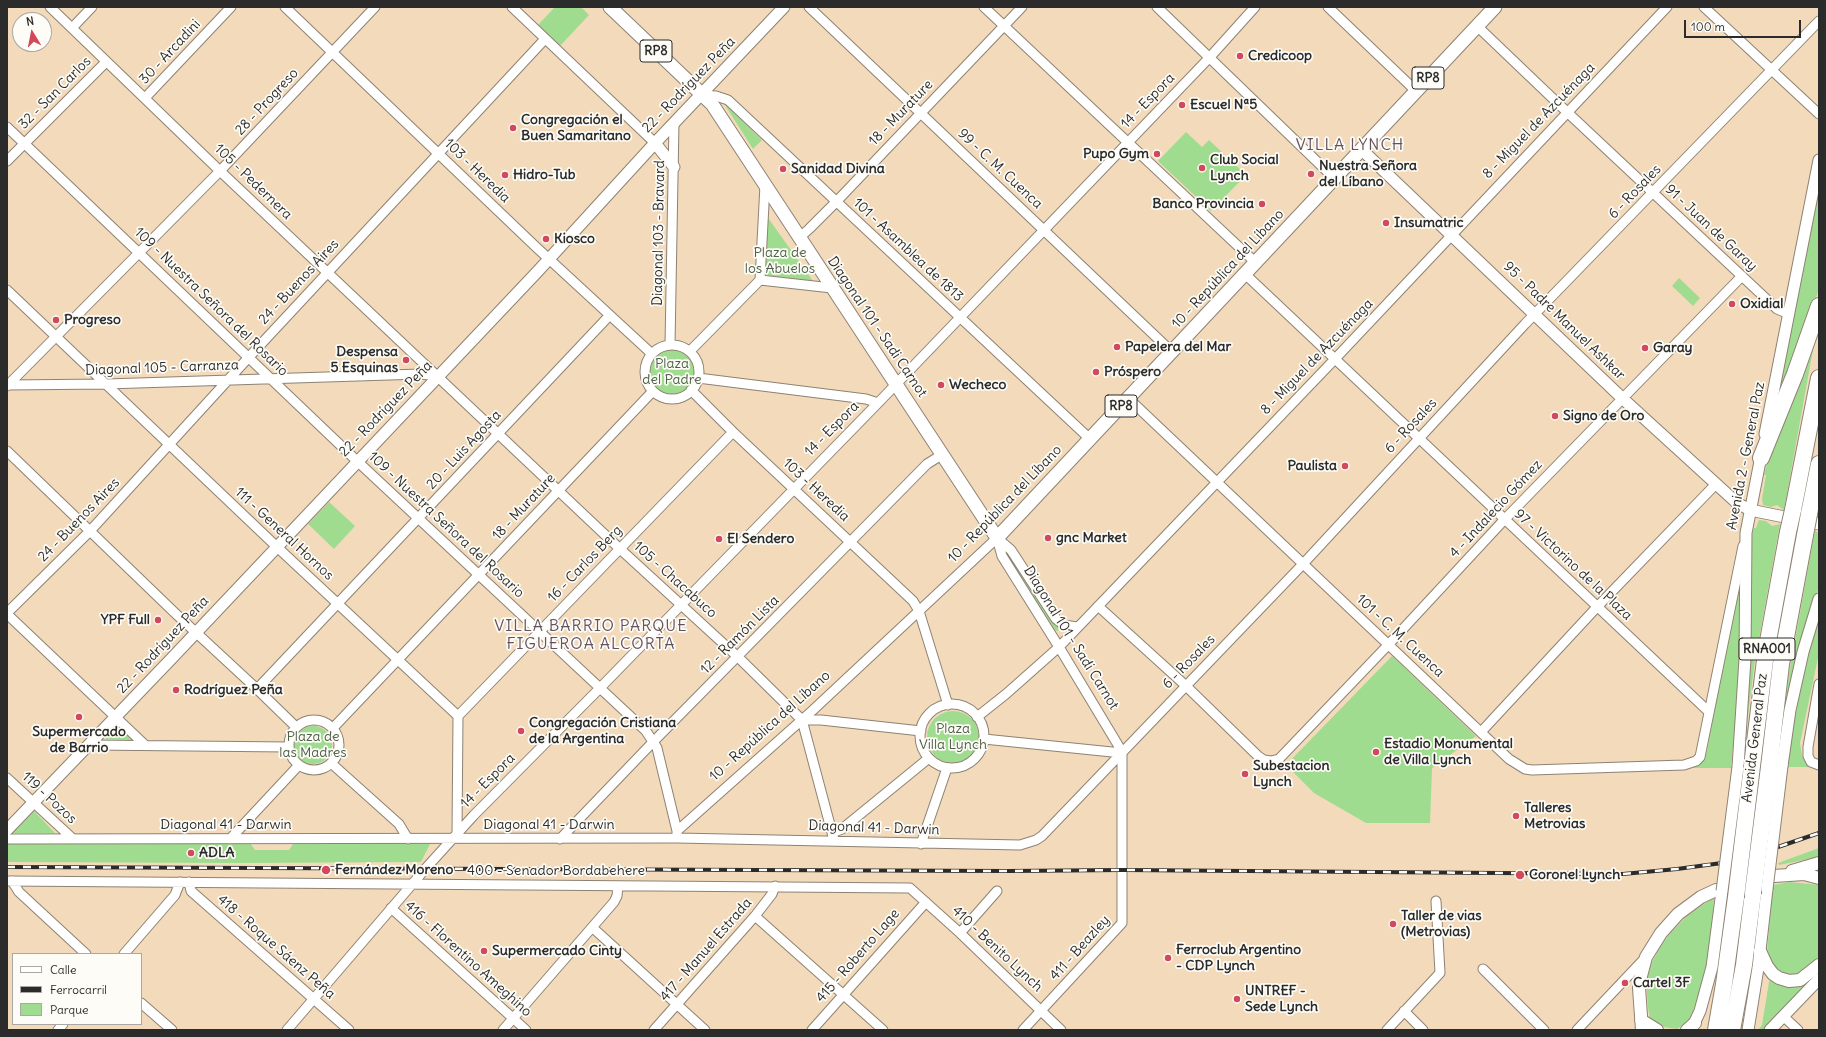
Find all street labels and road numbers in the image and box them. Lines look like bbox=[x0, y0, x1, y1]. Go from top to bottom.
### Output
street label: 30 - Arcadini bbox=[136, 16, 204, 88]
street label: 22 - Rodríguez Peña bbox=[639, 34, 739, 136]
road number: RP8 bbox=[640, 40, 672, 62]
street label: 32 - San Carlos bbox=[15, 53, 95, 133]
street label: 8 - Miguel de Azcuénaga bbox=[1479, 60, 1599, 182]
street label: 28 - Progreso bbox=[232, 65, 302, 139]
road number: RP8 bbox=[1412, 67, 1444, 89]
street label: 14 - Espora bbox=[1118, 70, 1178, 132]
street label: 18 - Murature bbox=[865, 77, 937, 149]
street label: 99 - C. M. Cuenca bbox=[954, 125, 1046, 213]
street label: 103 - Heredia bbox=[441, 135, 513, 207]
street label: 105 - Pedernera bbox=[211, 141, 295, 223]
street label: Diagonal 103 - Bravard bbox=[649, 160, 669, 306]
street label: 6 - Rosales bbox=[1605, 161, 1665, 223]
street label: 91 - Juan de Garay bbox=[1662, 181, 1760, 275]
street label: 101 - Asamblea de 1813 bbox=[849, 195, 967, 305]
street label: 10 - República del Líbano bbox=[1168, 206, 1288, 332]
street label: 109 - Nuestra Señora del Rosario bbox=[131, 224, 291, 380]
street label: 24 - Buenos Aires bbox=[255, 236, 343, 328]
street label: Diagonal 101 - Sadi Carnot bbox=[824, 253, 930, 401]
street label: 95 - Padre Manuel Ashkar bbox=[1500, 258, 1628, 384]
street label: 8 - Miguel de Azcuénaga bbox=[1257, 296, 1377, 418]
street label: Diagonal 105 - Carranza bbox=[85, 357, 239, 379]
street label: 22 - Rodríguez Peña bbox=[336, 358, 436, 460]
street label: Avenida 2 - General Paz bbox=[1723, 381, 1769, 531]
road number: RP8 bbox=[1105, 395, 1137, 417]
street label: 6 - Rosales bbox=[1381, 395, 1441, 457]
street label: 14 - Espora bbox=[801, 398, 863, 460]
street label: 20 - Luis Agosta bbox=[423, 407, 505, 493]
street label: 10 - República del Líbano bbox=[945, 442, 1065, 566]
street label: 109 - Nuestra Señora del Rosario bbox=[365, 448, 527, 602]
street label: 103 - Heredia bbox=[779, 455, 853, 525]
street label: 4 - Indalecio Gómez bbox=[1446, 457, 1546, 561]
street label: 18 - Murature bbox=[489, 470, 559, 544]
street label: 24 - Buenos Aires bbox=[35, 475, 123, 565]
street label: 111 - General Hornos bbox=[231, 484, 337, 584]
street label: 97 - Victorino de la Plaza bbox=[1511, 506, 1635, 624]
street label: 16 - Carlos Berg bbox=[544, 522, 626, 606]
street label: 105 - Chacabuco bbox=[630, 538, 720, 622]
street label: Diagonal 101 - Sadi Carnot bbox=[1020, 563, 1122, 713]
street label: 101 - C. M. Cuenca bbox=[1353, 591, 1447, 681]
street label: 12 - Ramón Lista bbox=[697, 592, 783, 678]
street label: 22 - Rodríguez Peña bbox=[114, 593, 212, 697]
street label: 6 - Rosales bbox=[1159, 631, 1219, 693]
road number: RNA001 bbox=[1739, 638, 1795, 660]
street label: 10 - República del Líbano bbox=[706, 667, 834, 785]
street label: Avenida General Paz bbox=[1739, 672, 1771, 804]
street label: 14 - Espora bbox=[457, 750, 519, 812]
street label: 119 - Pozos bbox=[18, 768, 80, 828]
street label: Diagonal 41 - Darwin bbox=[160, 817, 292, 833]
street label: Diagonal 41 - Darwin bbox=[483, 817, 615, 833]
street label: Diagonal 41 - Darwin bbox=[808, 817, 940, 839]
street label: 400 - Senador Bordabehere bbox=[467, 863, 645, 879]
street label: 418 - Roque Sáenz Peña bbox=[214, 891, 338, 1003]
street label: 417 - Manuel Estrada bbox=[657, 895, 755, 1005]
street label: 416 - Florentino Ameghino bbox=[401, 898, 535, 1020]
street label: 410 - Benito Lynch bbox=[948, 903, 1046, 995]
street label: 415 - Roberto Lage bbox=[813, 906, 903, 1006]
street label: 411 - Beazley bbox=[1046, 912, 1114, 984]

